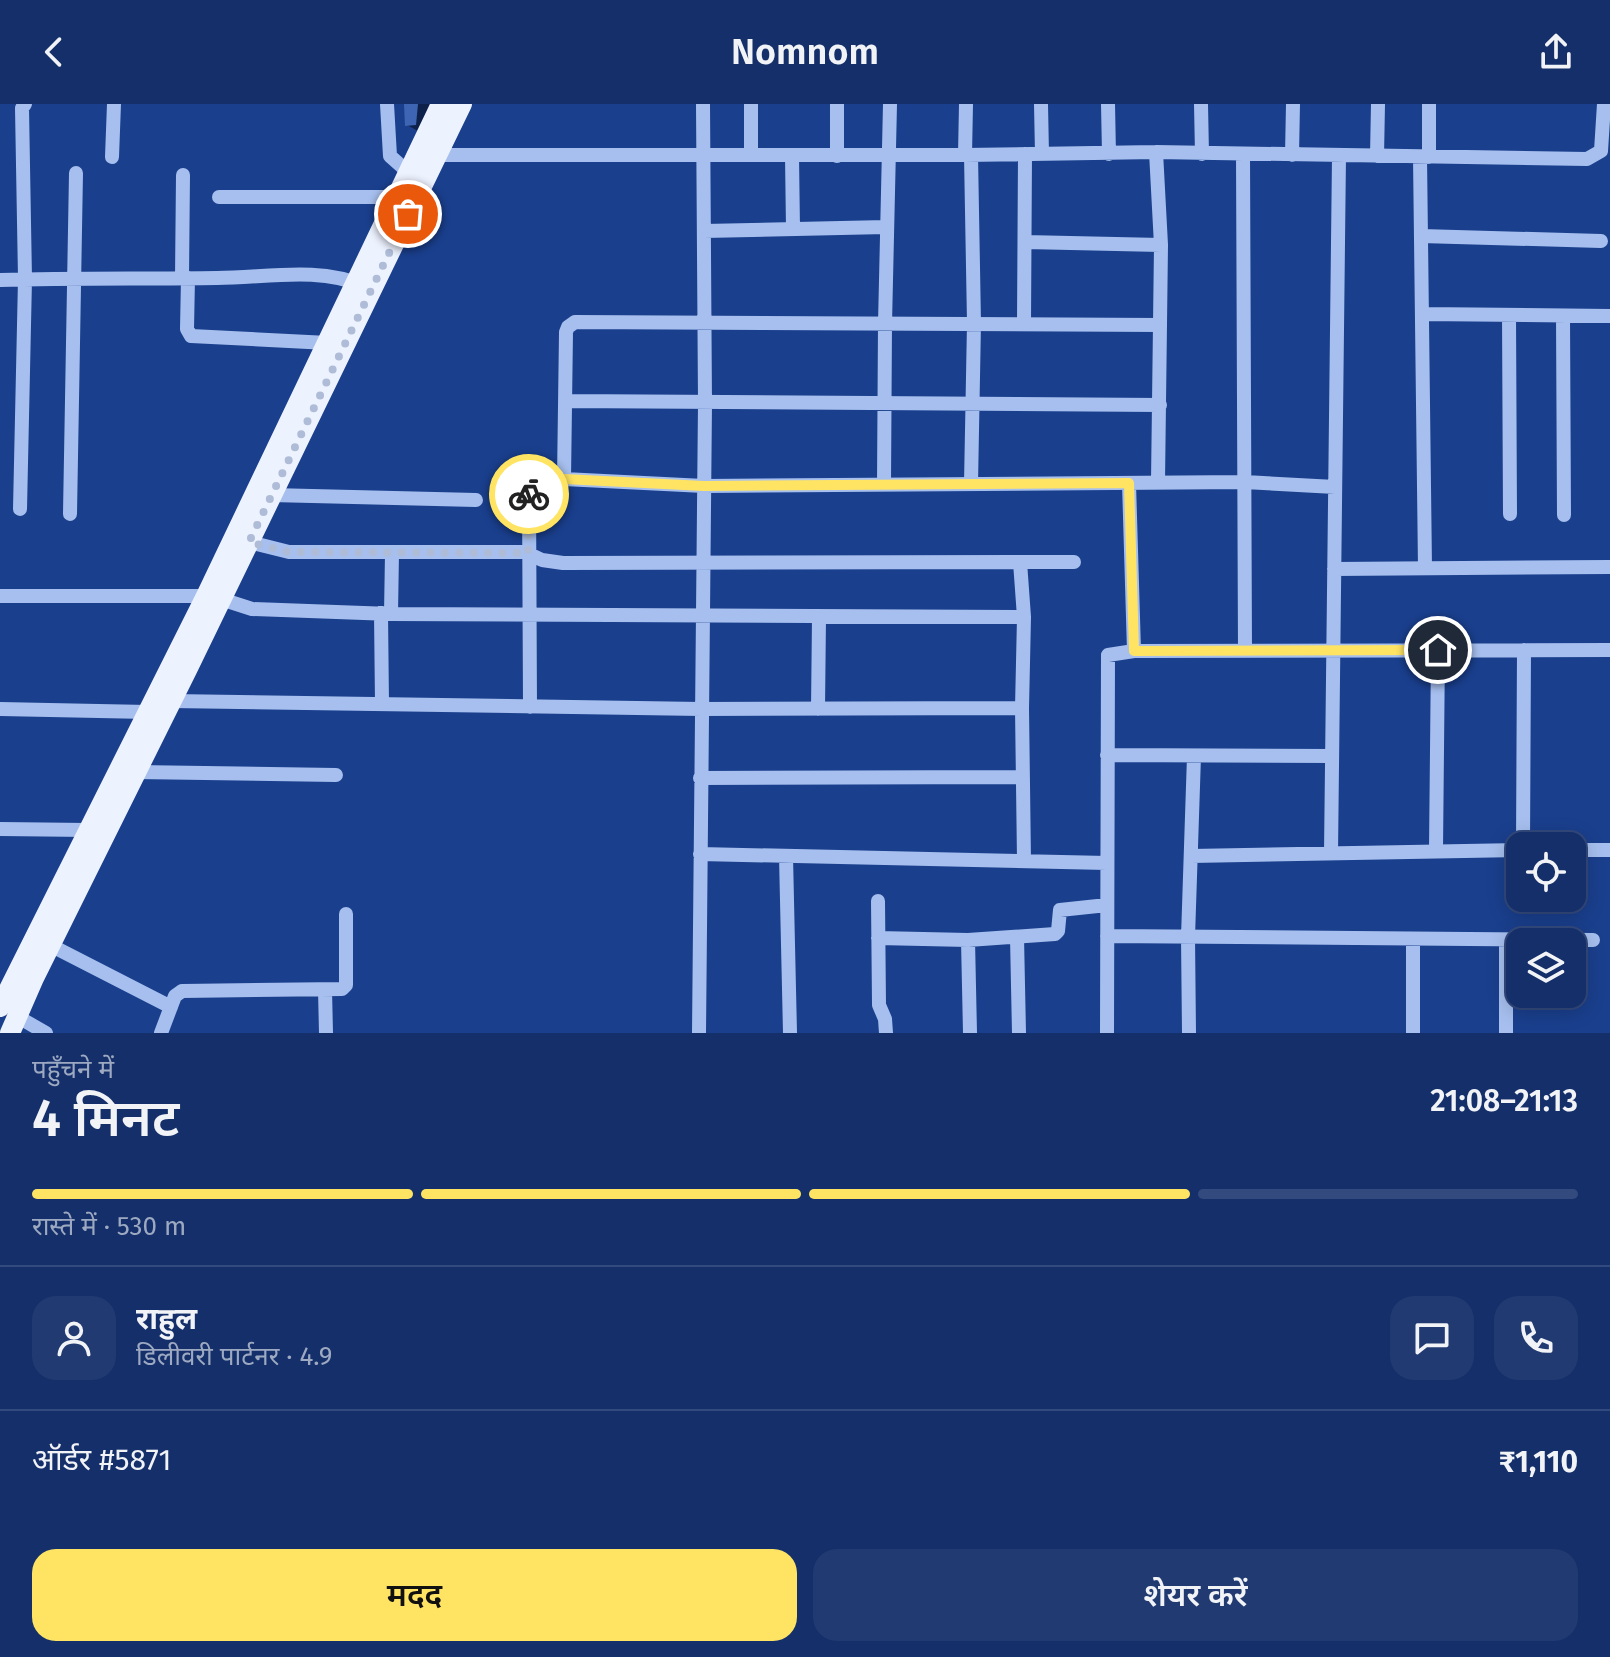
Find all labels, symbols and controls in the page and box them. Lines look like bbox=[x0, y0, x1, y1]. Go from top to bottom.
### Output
icon: back bbox=[32, 30, 76, 74]
text: Nomnom bbox=[731, 30, 879, 74]
icon: share bbox=[1534, 30, 1578, 74]
pin bbox=[374, 180, 442, 248]
icon: bag bbox=[386, 192, 430, 236]
courier bbox=[489, 454, 569, 534]
icon: bike bbox=[507, 472, 551, 516]
pin bbox=[1404, 616, 1472, 684]
icon: home bbox=[1416, 628, 1460, 672]
map controls bbox=[1506, 832, 1586, 1008]
button: locate bbox=[1506, 832, 1586, 912]
button: layers bbox=[1506, 928, 1586, 1008]
text: पहुँचने में bbox=[32, 1054, 114, 1085]
text: 21:08–21:13 bbox=[1430, 1083, 1578, 1119]
text: 4 मिनट bbox=[32, 1087, 179, 1150]
text: रास्ते में · 530 m bbox=[32, 1211, 186, 1242]
button: person bbox=[32, 1296, 116, 1380]
button: chat bbox=[1390, 1296, 1474, 1380]
button: phone bbox=[1494, 1296, 1578, 1380]
text: राहुल bbox=[136, 1301, 197, 1337]
text: डिलीवरी पार्टनर · 4.9 bbox=[136, 1341, 332, 1372]
text: ऑर्डर #5871 bbox=[32, 1442, 171, 1478]
text: ₹1,110 bbox=[1499, 1444, 1578, 1480]
button: मदद bbox=[32, 1549, 797, 1641]
button: शेयर करें bbox=[813, 1549, 1578, 1641]

